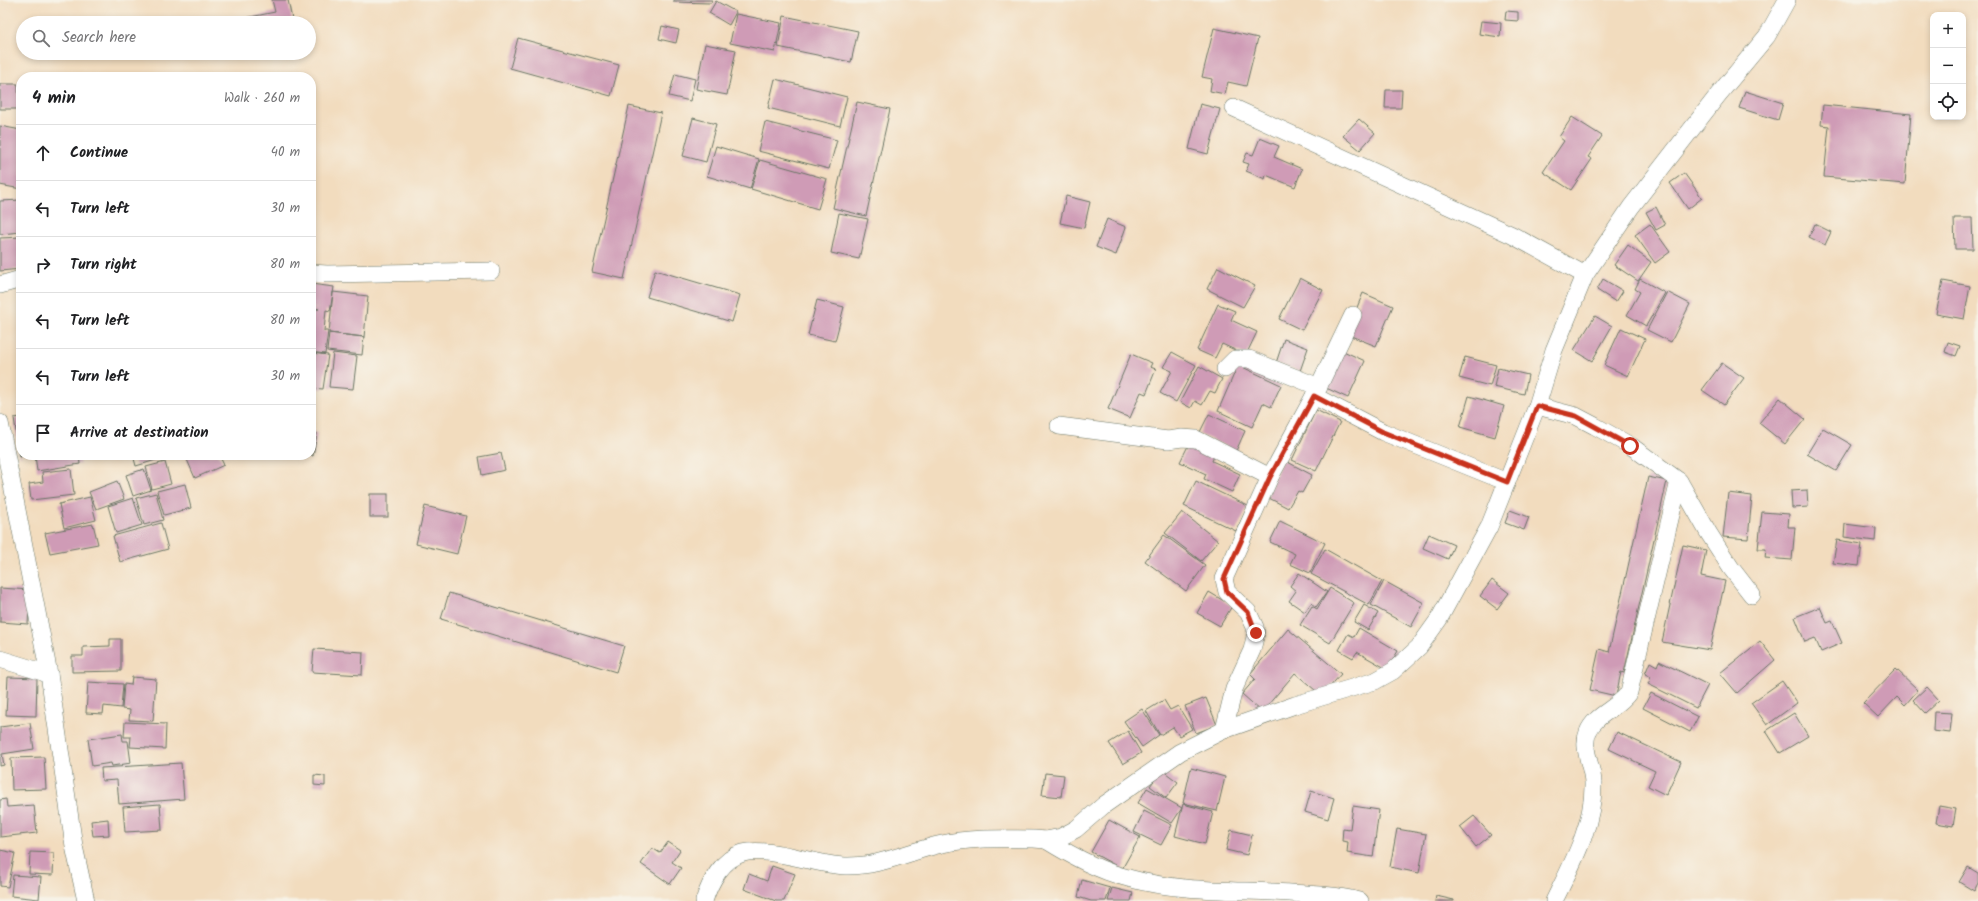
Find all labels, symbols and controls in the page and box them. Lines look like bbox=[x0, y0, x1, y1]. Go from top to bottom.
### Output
map controls bbox=[1930, 12, 1966, 120]
button: + bbox=[1930, 12, 1966, 48]
search box bbox=[16, 16, 316, 60]
text: Search here bbox=[62, 26, 136, 50]
icon: search bbox=[30, 27, 52, 49]
button: − bbox=[1930, 48, 1966, 84]
button: locate bbox=[1930, 84, 1966, 120]
text: 4 min bbox=[32, 85, 76, 112]
text: Walk · 260 m bbox=[224, 88, 300, 109]
text: Continue bbox=[70, 141, 128, 165]
icon: ahead bbox=[32, 142, 54, 164]
text: 40 m bbox=[271, 142, 300, 163]
text: Turn left bbox=[70, 197, 130, 221]
icon: left bbox=[32, 198, 54, 220]
text: 30 m bbox=[271, 198, 300, 219]
text: Turn right bbox=[70, 253, 137, 277]
icon: right bbox=[32, 254, 54, 276]
text: 80 m bbox=[270, 254, 300, 275]
text: Turn left bbox=[70, 309, 130, 333]
icon: left bbox=[32, 310, 54, 332]
text: 80 m bbox=[270, 310, 300, 331]
text: Turn left bbox=[70, 365, 130, 389]
icon: left bbox=[32, 366, 54, 388]
text: 30 m bbox=[271, 366, 300, 387]
text: Arrive at destination bbox=[70, 421, 209, 445]
icon: arrive bbox=[32, 422, 54, 444]
route start bbox=[1621, 437, 1639, 455]
route end bbox=[1247, 624, 1265, 642]

